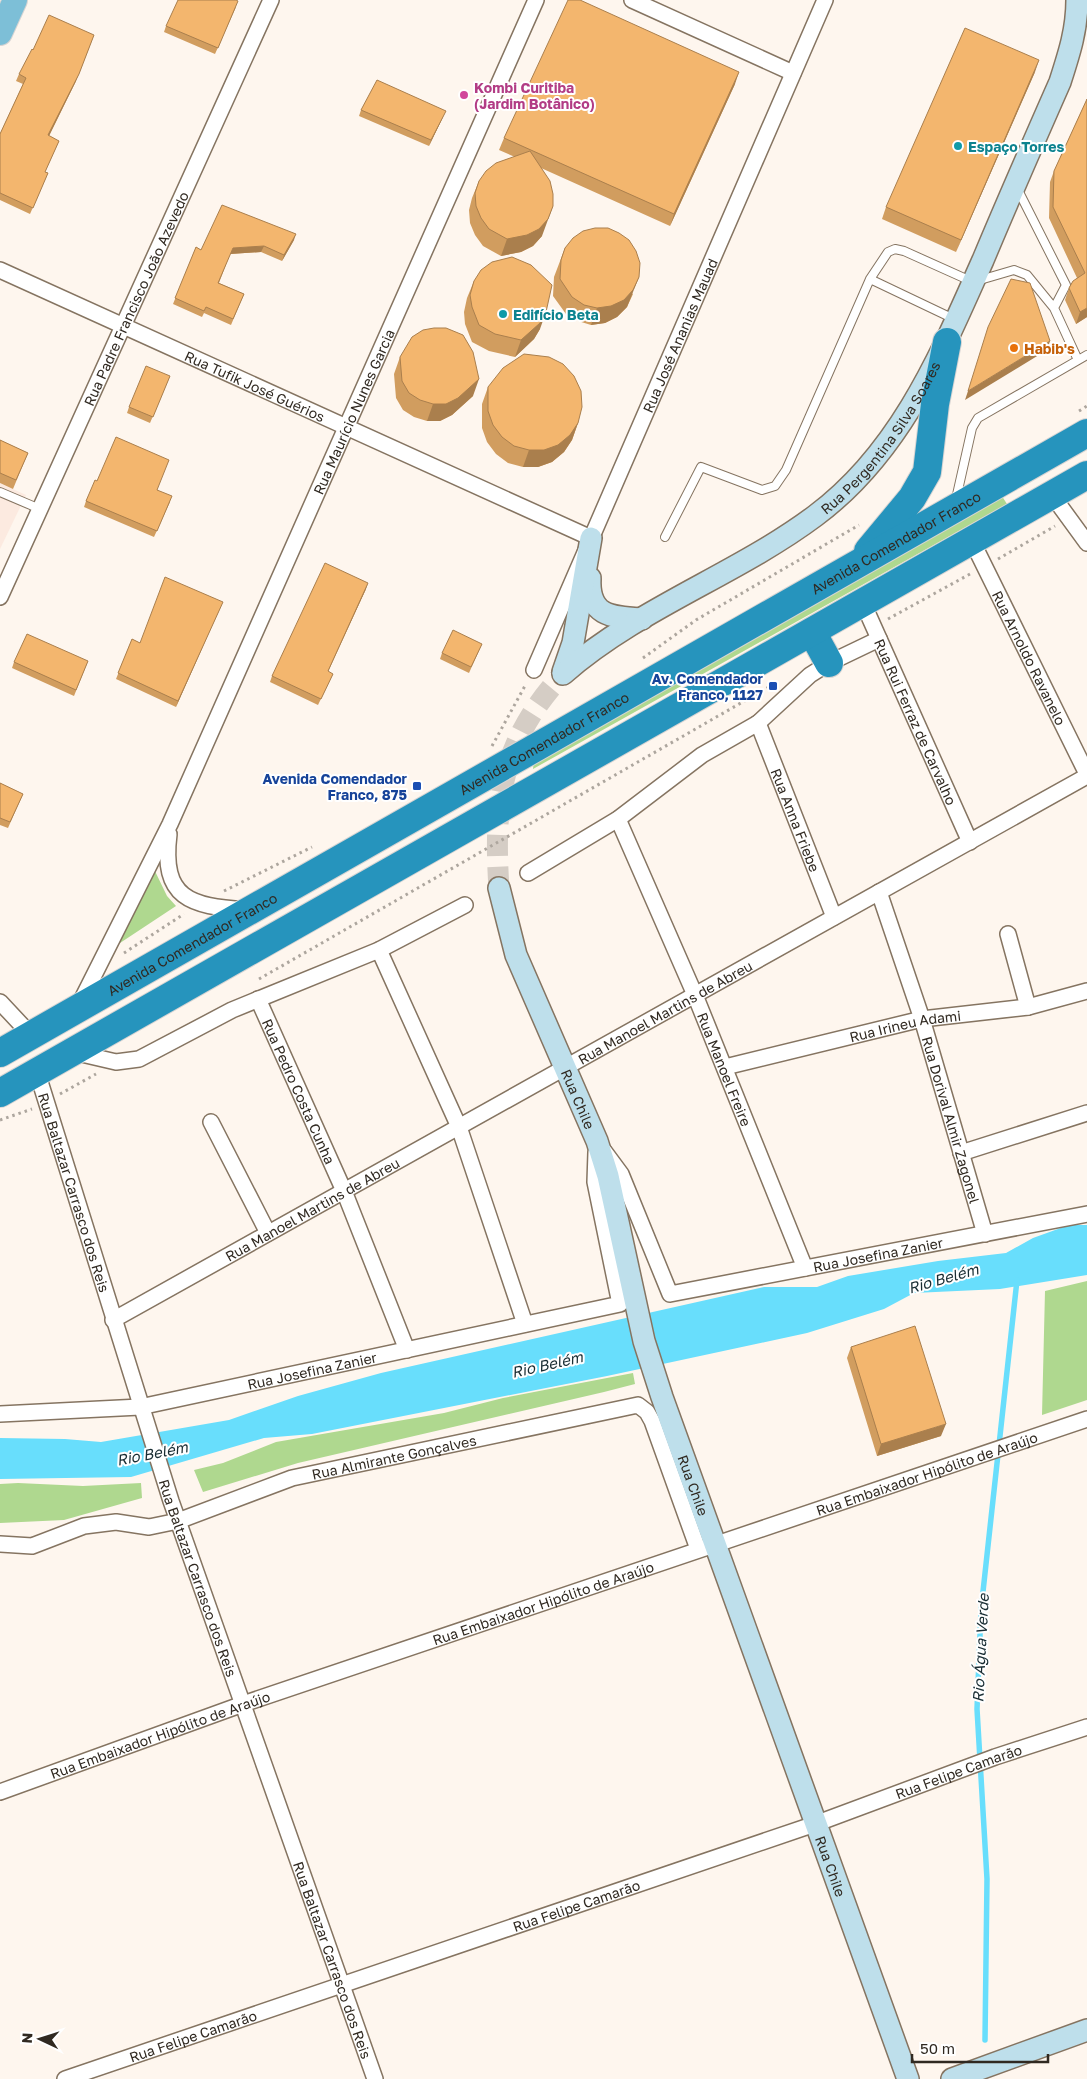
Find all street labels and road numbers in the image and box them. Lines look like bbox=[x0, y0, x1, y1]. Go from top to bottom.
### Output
street label: Rua Padre Francisco João Azevedo bbox=[80, 188, 192, 408]
street label: Rua José Ananias Mauad bbox=[638, 255, 720, 415]
street label: Rua Maurício Nunes Garcia bbox=[309, 326, 397, 497]
street label: Rua Tufik José Guérios bbox=[182, 346, 328, 425]
street label: Rua Pergentina Silva Soares bbox=[817, 358, 943, 517]
street label: Avenida Comendador Franco bbox=[808, 487, 983, 597]
street label: Rua Arnoldo Ravanelo bbox=[989, 588, 1070, 728]
street label: Rua Rui Ferraz de Carvalho bbox=[872, 636, 961, 807]
street label: Avenida Comendador Franco bbox=[456, 688, 632, 798]
street label: Rua Anna Friebe bbox=[768, 766, 824, 874]
street label: Avenida Comendador Franco bbox=[104, 888, 280, 999]
street label: Rua Manoel Martins de Abreu bbox=[575, 956, 755, 1067]
street label: Rua Irineu Adami bbox=[848, 1006, 962, 1045]
street label: Rua Manoel Freire bbox=[694, 1010, 755, 1129]
street label: Rua Pedro Costa Cunha bbox=[259, 1016, 339, 1167]
street label: Rua Dorival Almir Zagonel bbox=[919, 1034, 984, 1205]
street label: Rua Chile bbox=[558, 1066, 599, 1131]
street label: Rua Baltazar Carrasco dos Reis bbox=[35, 1090, 114, 1294]
street label: Rua Manoel Martins de Abreu bbox=[222, 1153, 402, 1264]
street label: Rua Josefina Zanier bbox=[812, 1233, 945, 1275]
street label: Rua Josefina Zanier bbox=[246, 1348, 379, 1392]
street label: Rua Embaixador Hipólito de Araújo bbox=[814, 1428, 1040, 1518]
street label: Rua Almirante Gonçalves bbox=[310, 1431, 478, 1482]
street label: Rua Chile bbox=[675, 1452, 713, 1518]
street label: Rua Baltazar Carrasco dos Reis bbox=[156, 1477, 241, 1679]
street label: Rua Embaixador Hipólito de Araújo bbox=[430, 1557, 656, 1648]
street label: Rua Embaixador Hipólito de Araújo bbox=[48, 1687, 272, 1782]
street label: Rua Felipe Camarão bbox=[893, 1740, 1024, 1802]
street label: Rua Chile bbox=[812, 1833, 850, 1899]
street label: Rua Baltazar Carrasco dos Reis bbox=[290, 1859, 376, 2061]
street label: Rua Felipe Camarão bbox=[510, 1876, 642, 1935]
street label: Rua Felipe Camarão bbox=[127, 2006, 259, 2065]

